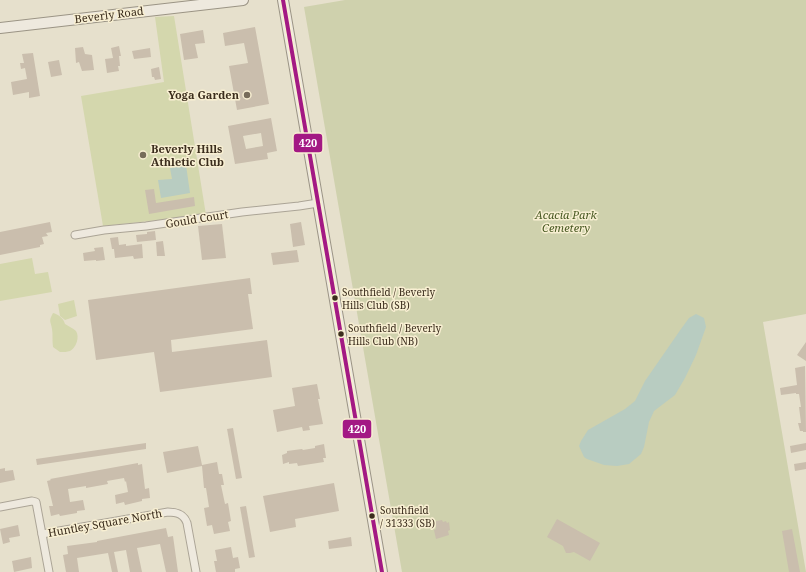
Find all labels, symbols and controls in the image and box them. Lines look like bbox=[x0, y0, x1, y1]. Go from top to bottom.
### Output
street label: Beverly Road bbox=[74, 3, 145, 26]
place label: Yoga Garden bbox=[168, 87, 240, 102]
marker: Yoga Garden bbox=[242, 90, 252, 100]
line badge: 420 bbox=[293, 133, 323, 153]
text: 420 bbox=[299, 135, 317, 150]
place label: Beverly Hills Athletic Club bbox=[151, 141, 224, 169]
marker: Beverly Hills Athletic Club bbox=[138, 150, 148, 160]
street label: Gould Court bbox=[164, 206, 230, 231]
park label: Acacia Park Cemetery bbox=[534, 207, 598, 235]
place label: Southfield / Beverly Hills Club (SB) bbox=[342, 285, 436, 312]
marker: Southfield / Beverly Hills Club (SB) bbox=[330, 293, 340, 303]
place label: Southfield / Beverly Hills Club (NB) bbox=[348, 321, 442, 348]
marker: Southfield / Beverly Hills Club (NB) bbox=[336, 329, 346, 339]
line badge: 420 bbox=[342, 419, 372, 439]
text: 420 bbox=[348, 421, 366, 436]
place label: Southfield / 31333 (SB) bbox=[380, 503, 435, 530]
street label: Huntley Square North bbox=[47, 505, 163, 540]
marker: Southfield / 31333 (SB) bbox=[367, 511, 377, 521]

